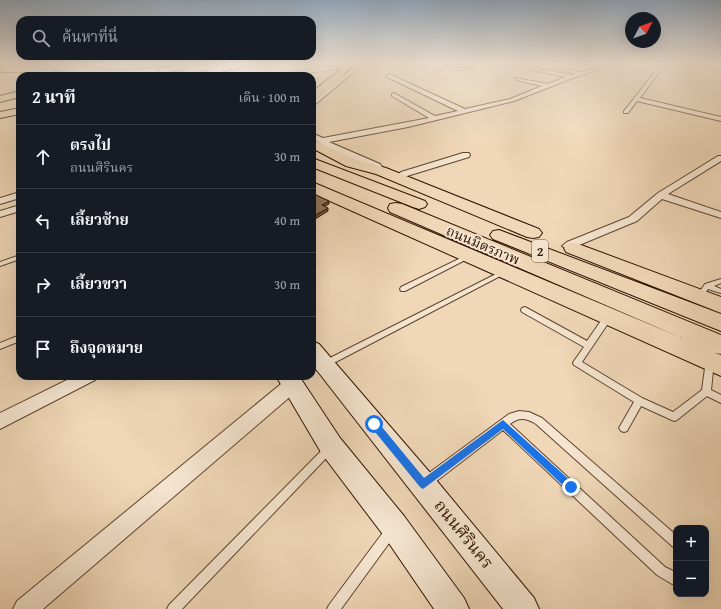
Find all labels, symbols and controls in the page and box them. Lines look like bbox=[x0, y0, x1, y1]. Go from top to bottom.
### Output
north arrow bbox=[625, 12, 661, 48]
search box bbox=[16, 16, 316, 60]
text: ค้นหาที่นี่ bbox=[62, 26, 118, 47]
icon: search bbox=[30, 27, 52, 49]
text: 2 นาที bbox=[32, 84, 76, 109]
text: เดิน · 100 m bbox=[239, 88, 300, 107]
text: ตรงไป bbox=[70, 134, 111, 155]
icon: ahead bbox=[32, 146, 54, 168]
text: 30 m bbox=[274, 147, 300, 166]
text: ถนนศิรินคร bbox=[70, 158, 133, 177]
text: เลี้ยวซ้าย bbox=[70, 209, 129, 230]
icon: left bbox=[32, 210, 54, 232]
text: 40 m bbox=[274, 211, 300, 230]
street label: ถนนมิตรภาพ bbox=[443, 221, 523, 269]
road number: 2 bbox=[532, 240, 548, 262]
text: เลี้ยวขวา bbox=[70, 273, 127, 294]
icon: right bbox=[32, 274, 54, 296]
text: 30 m bbox=[274, 275, 300, 294]
text: ถึงจุดหมาย bbox=[70, 337, 143, 358]
icon: arrive bbox=[32, 338, 54, 360]
route start bbox=[365, 415, 383, 433]
route end bbox=[562, 478, 580, 496]
street label: ถนนศิรินคร bbox=[429, 494, 500, 574]
map controls bbox=[673, 525, 709, 597]
button: + bbox=[673, 525, 709, 561]
button: − bbox=[673, 561, 709, 597]

